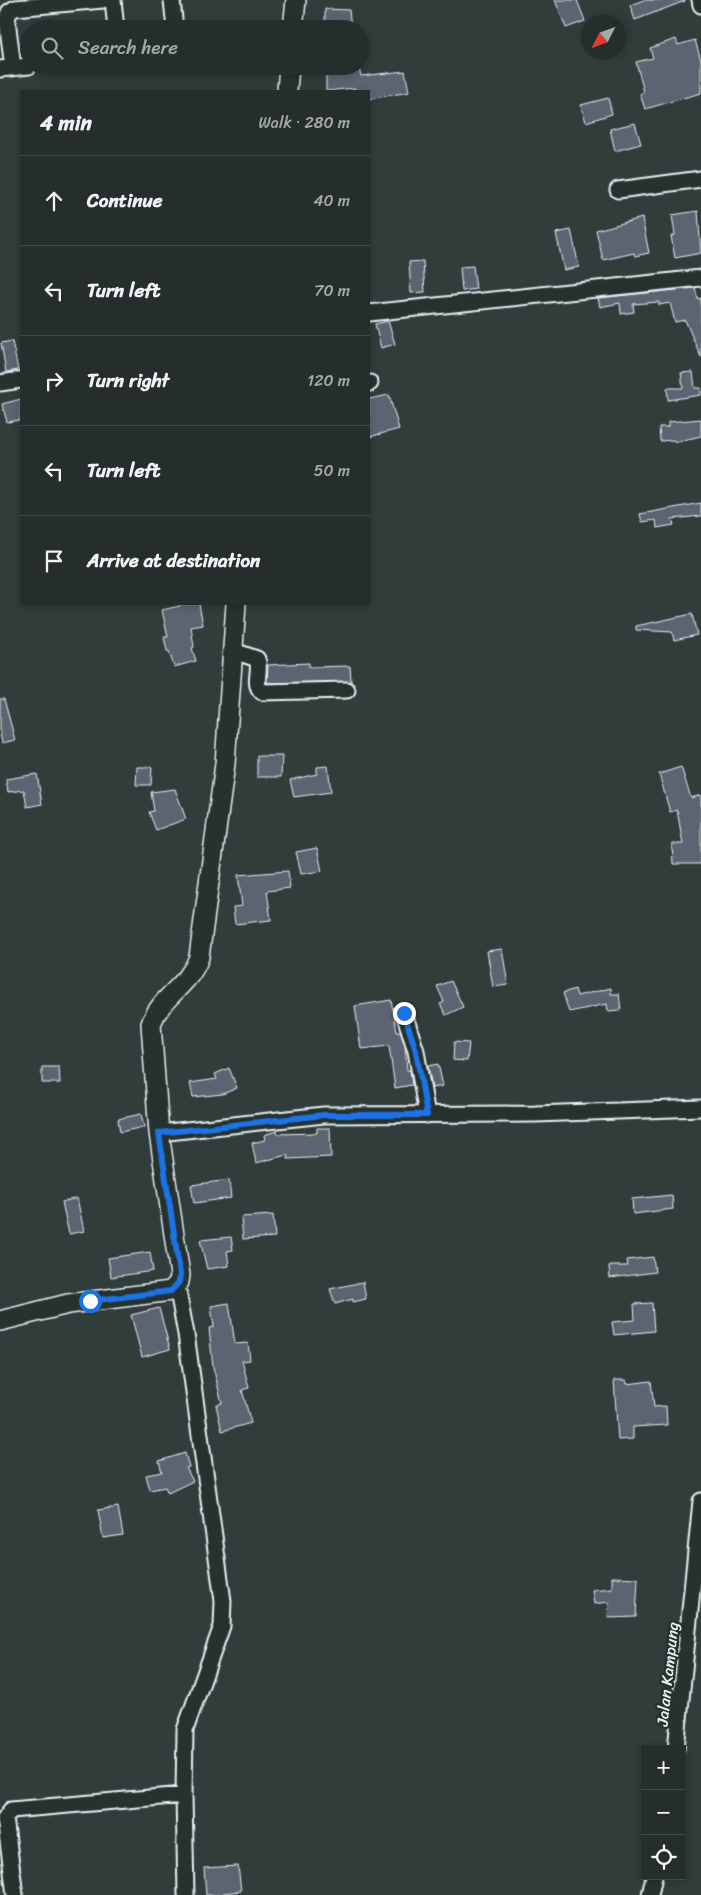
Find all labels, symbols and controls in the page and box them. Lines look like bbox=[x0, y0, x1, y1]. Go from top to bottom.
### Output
north arrow bbox=[581, 15, 626, 60]
search box bbox=[20, 20, 370, 75]
text: Search here bbox=[78, 31, 178, 64]
icon: search bbox=[38, 34, 66, 62]
text: 4 min bbox=[40, 104, 92, 142]
text: Walk · 280 m bbox=[259, 108, 350, 137]
text: Continue bbox=[87, 184, 163, 217]
text: 40 m bbox=[313, 186, 350, 215]
icon: ahead bbox=[40, 187, 68, 215]
text: Turn left bbox=[87, 274, 160, 307]
text: 70 m bbox=[314, 276, 350, 305]
icon: left bbox=[40, 277, 68, 305]
text: Turn right bbox=[87, 364, 169, 397]
text: 120 m bbox=[307, 366, 350, 395]
icon: right bbox=[40, 367, 68, 395]
text: Turn left bbox=[87, 454, 160, 487]
text: 50 m bbox=[314, 456, 350, 485]
icon: left bbox=[40, 457, 68, 485]
text: Arrive at destination bbox=[87, 544, 260, 577]
icon: arrive bbox=[40, 547, 68, 575]
route end bbox=[393, 1002, 416, 1025]
route start bbox=[79, 1290, 102, 1313]
street label: Jalan Kampung bbox=[647, 1620, 687, 1729]
map controls bbox=[641, 1745, 686, 1880]
button: + bbox=[641, 1745, 686, 1790]
button: − bbox=[641, 1790, 686, 1835]
button: locate bbox=[641, 1835, 686, 1880]

